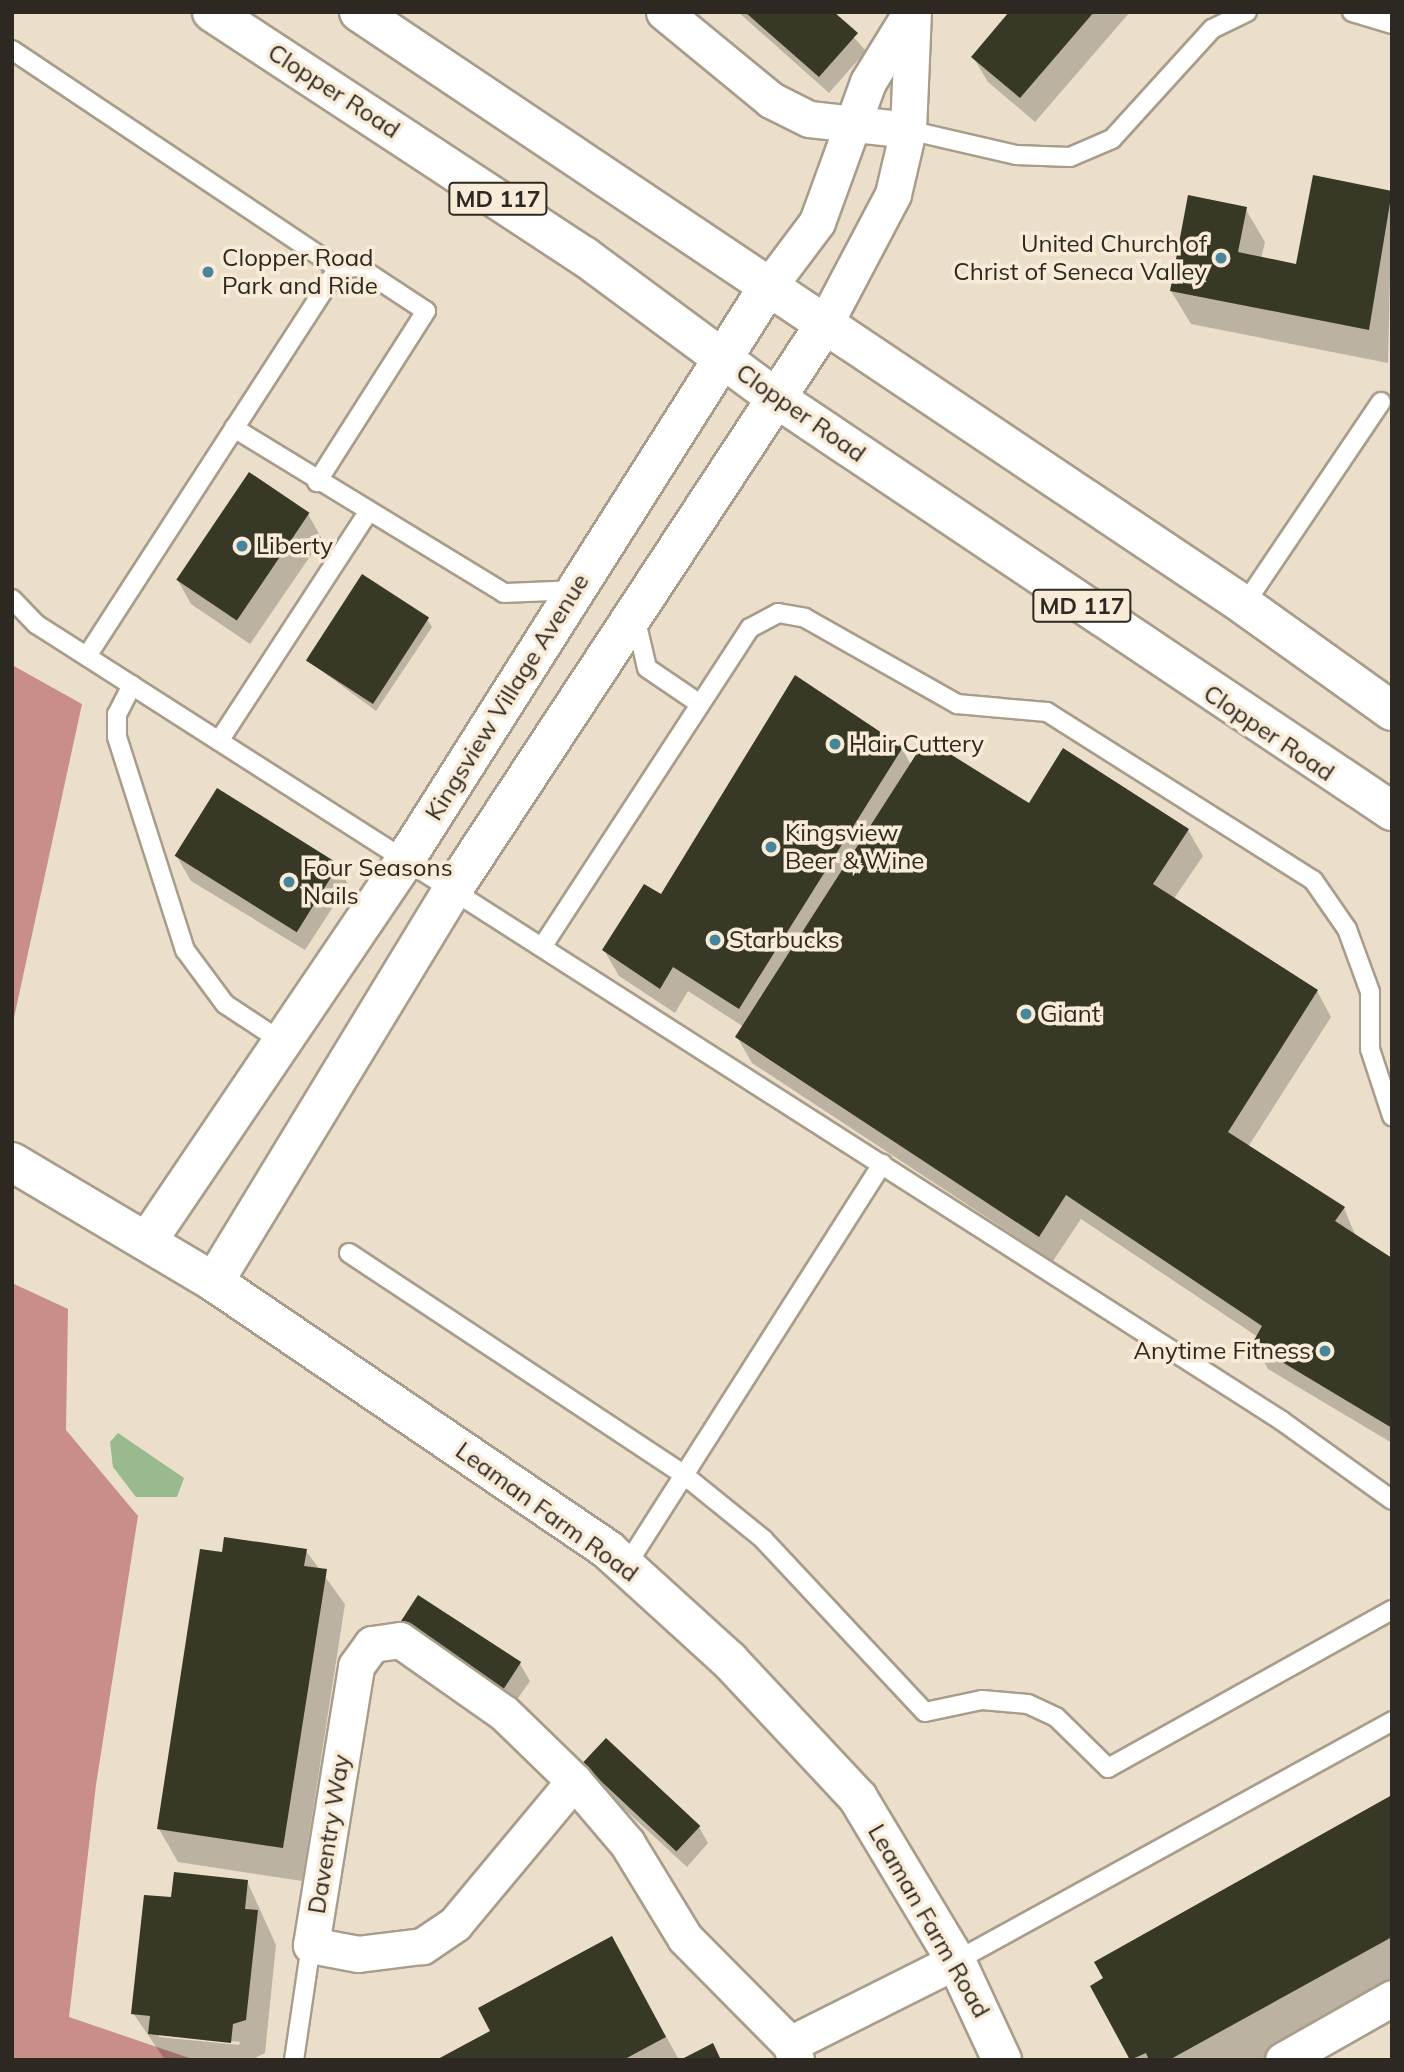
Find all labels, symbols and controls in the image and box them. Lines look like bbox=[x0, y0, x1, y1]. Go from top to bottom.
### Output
street label: Clopper Road bbox=[263, 38, 405, 144]
road number: MD 117 bbox=[447, 180, 549, 218]
place label: United Church of Christ of Seneca Valley bbox=[953, 230, 1207, 286]
place label: Clopper Road Park and Ride bbox=[222, 244, 378, 300]
marker: United Church of Christ of Seneca Valley bbox=[1213, 250, 1229, 266]
marker: Clopper Road Park and Ride bbox=[200, 264, 216, 280]
street label: Clopper Road bbox=[731, 358, 871, 468]
place label: Liberty bbox=[256, 532, 333, 560]
marker: Liberty bbox=[234, 538, 250, 554]
street label: Kingsview Village Avenue bbox=[419, 568, 595, 826]
road number: MD 117 bbox=[1031, 586, 1133, 626]
street label: Clopper Road bbox=[1198, 679, 1340, 787]
place label: Hair Cuttery bbox=[849, 730, 984, 758]
marker: Hair Cuttery bbox=[827, 736, 843, 752]
place label: Kingsview Beer & Wine bbox=[785, 819, 924, 875]
marker: Kingsview Beer & Wine bbox=[763, 839, 779, 855]
place label: Four Seasons Nails bbox=[303, 854, 453, 910]
marker: Four Seasons Nails bbox=[281, 874, 297, 890]
place label: Starbucks bbox=[729, 926, 840, 954]
marker: Starbucks bbox=[707, 932, 723, 948]
place label: Giant bbox=[1040, 1000, 1100, 1028]
marker: Giant bbox=[1018, 1006, 1034, 1022]
place label: Anytime Fitness bbox=[1133, 1337, 1311, 1365]
marker: Anytime Fitness bbox=[1317, 1343, 1333, 1359]
street label: Leaman Farm Road bbox=[450, 1436, 644, 1588]
street label: Daventry Way bbox=[302, 1752, 356, 1916]
street label: Leaman Farm Road bbox=[862, 1819, 996, 2023]

